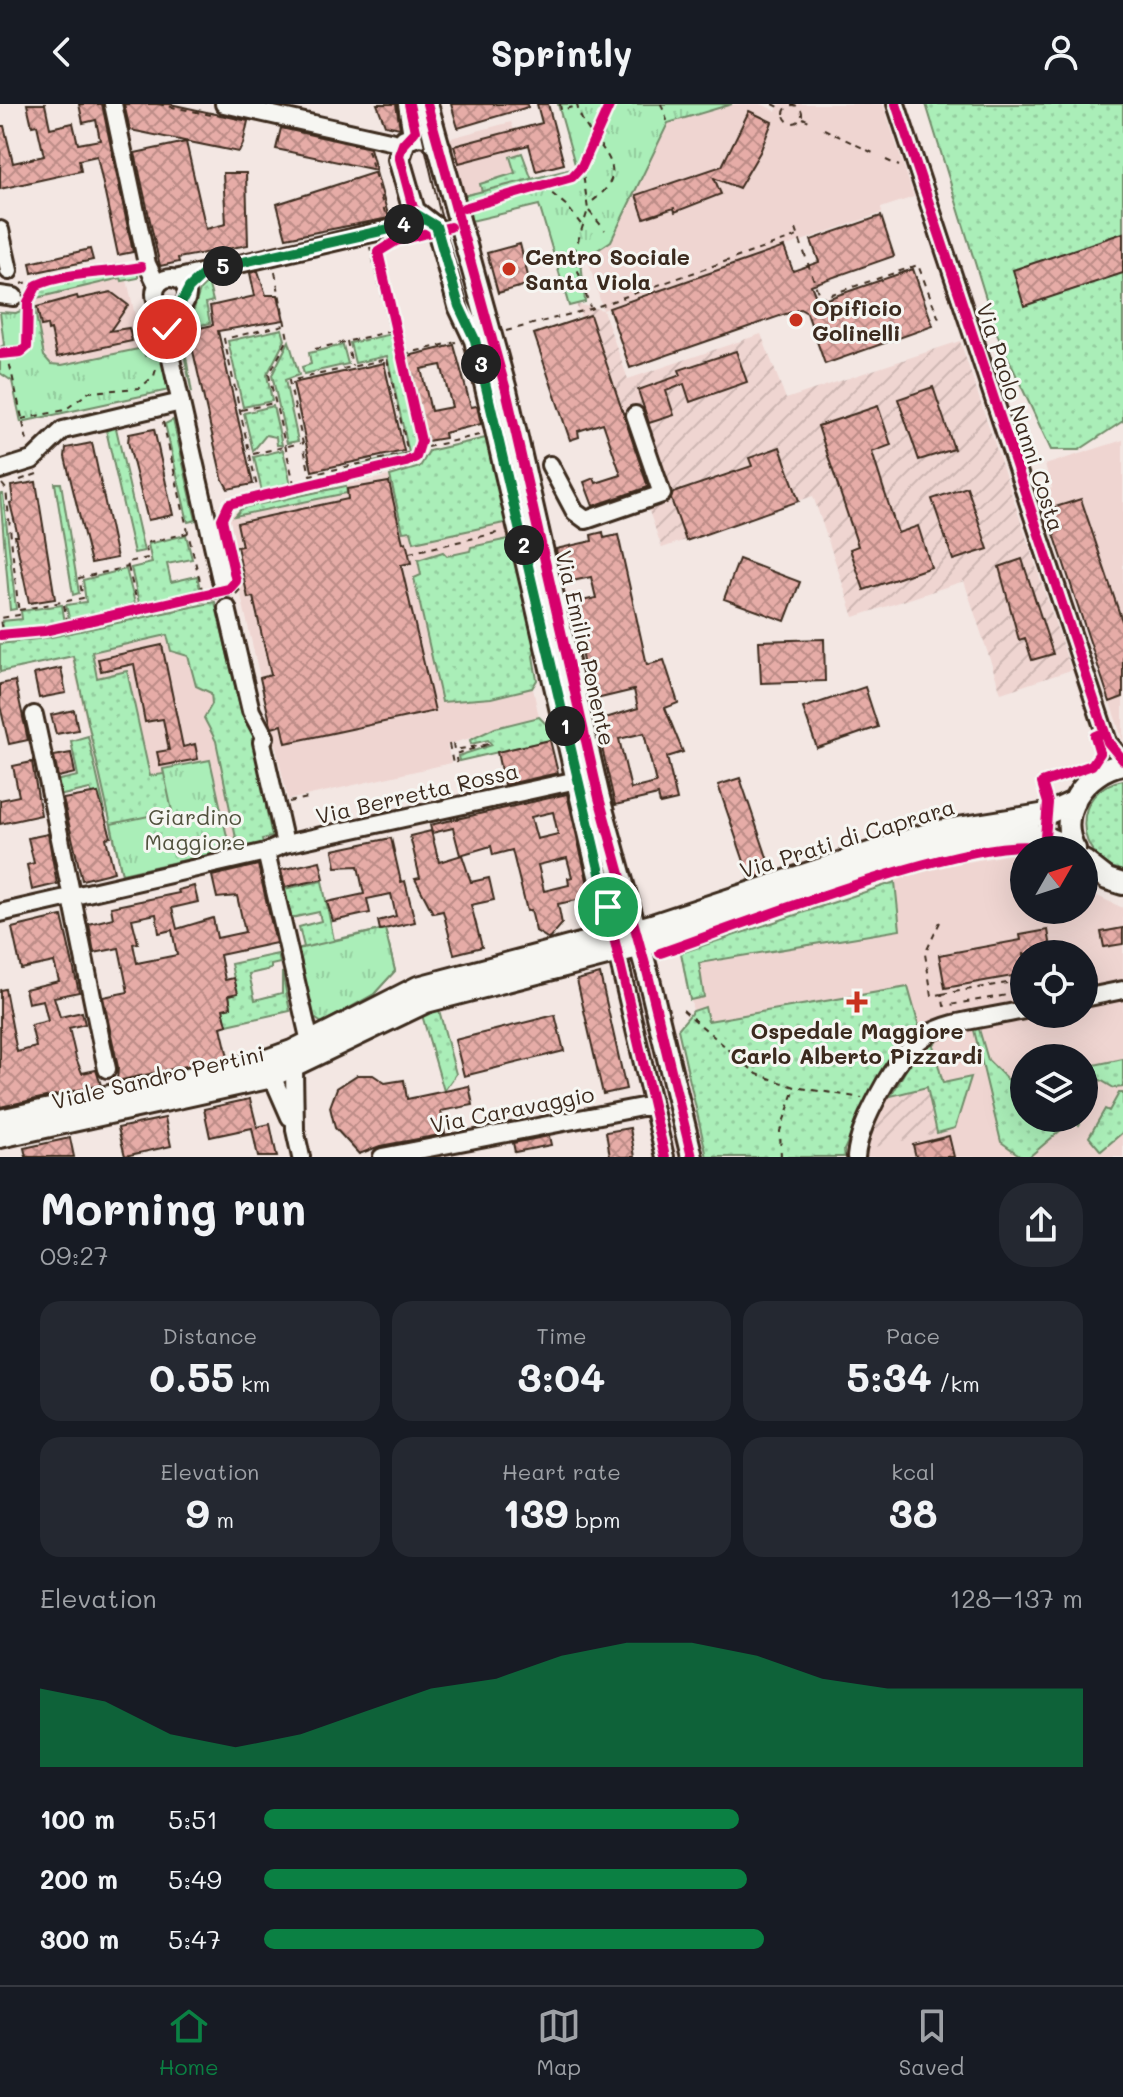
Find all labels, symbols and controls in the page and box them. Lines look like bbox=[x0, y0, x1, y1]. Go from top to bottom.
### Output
text: Sprintly bbox=[490, 29, 633, 76]
icon: back bbox=[40, 30, 84, 74]
icon: person bbox=[1039, 30, 1083, 74]
pin: 4 bbox=[384, 204, 424, 244]
text: 4 bbox=[397, 209, 411, 238]
place label: Centro Sociale Santa Viola bbox=[525, 242, 690, 296]
pin: 5 bbox=[203, 246, 243, 286]
text: 5 bbox=[217, 251, 229, 280]
marker: Centro Sociale Santa Viola bbox=[500, 260, 518, 278]
place label: Opificio Golinelli bbox=[812, 293, 902, 347]
pin bbox=[133, 295, 201, 363]
street label: Via Paolo Nanni Costa bbox=[970, 299, 1072, 535]
icon: check bbox=[145, 307, 189, 351]
marker: Opificio Golinelli bbox=[787, 311, 805, 329]
pin: 3 bbox=[461, 344, 501, 384]
text: 3 bbox=[474, 349, 488, 378]
pin: 2 bbox=[504, 525, 544, 565]
text: 2 bbox=[518, 530, 530, 559]
street label: Via Emilia Ponente bbox=[549, 548, 623, 748]
pin: 1 bbox=[545, 706, 585, 746]
text: 1 bbox=[560, 711, 570, 740]
street label: Via Berretta Rossa bbox=[313, 756, 521, 830]
street label: Via Prati di Caprara bbox=[736, 791, 958, 885]
park label: Giardino Maggiore bbox=[144, 802, 246, 856]
north arrow bbox=[1010, 836, 1098, 924]
map controls bbox=[1010, 836, 1098, 1132]
pin bbox=[574, 873, 642, 941]
icon: arrive bbox=[586, 885, 630, 929]
button: locate bbox=[1010, 940, 1098, 1028]
marker: Ospedale Maggiore Carlo Alberto Pizzardi bbox=[846, 991, 868, 1013]
place label: Ospedale Maggiore Carlo Alberto Pizzardi bbox=[730, 1016, 984, 1070]
street label: Viale Sandro Pertini bbox=[49, 1038, 267, 1116]
button: layers bbox=[1010, 1044, 1098, 1132]
street label: Via Caravaggio bbox=[428, 1079, 596, 1139]
text: Morning run bbox=[40, 1179, 306, 1236]
button: share bbox=[999, 1183, 1083, 1267]
text: 09:27 bbox=[40, 1238, 108, 1272]
text: Distance bbox=[162, 1321, 257, 1350]
text: Time bbox=[536, 1321, 587, 1350]
text: Pace bbox=[886, 1321, 940, 1350]
text: 0.55 bbox=[149, 1350, 234, 1402]
text: 3:04 bbox=[518, 1350, 605, 1402]
text: 5:34 bbox=[847, 1350, 932, 1402]
text: km bbox=[234, 1369, 270, 1398]
text: /km bbox=[932, 1369, 980, 1398]
text: Elevation bbox=[160, 1457, 259, 1486]
text: Heart rate bbox=[502, 1457, 621, 1486]
text: kcal bbox=[891, 1457, 935, 1486]
text: 9 bbox=[186, 1486, 210, 1538]
text: 139 bbox=[503, 1486, 568, 1538]
text: 38 bbox=[889, 1486, 938, 1538]
text: m bbox=[210, 1505, 234, 1534]
text: bpm bbox=[568, 1505, 620, 1534]
text: Elevation bbox=[40, 1581, 157, 1615]
text: 128–137 m bbox=[950, 1581, 1083, 1615]
text: 100 m bbox=[40, 1802, 115, 1836]
text: 5:51 bbox=[168, 1802, 218, 1836]
text: 200 m bbox=[40, 1862, 118, 1896]
text: 5:49 bbox=[168, 1862, 222, 1896]
text: 300 m bbox=[40, 1922, 119, 1956]
text: 5:47 bbox=[168, 1922, 221, 1956]
tab: Home bbox=[159, 2004, 219, 2081]
tab: Map bbox=[536, 2004, 581, 2081]
tab: Saved bbox=[899, 2004, 964, 2081]

